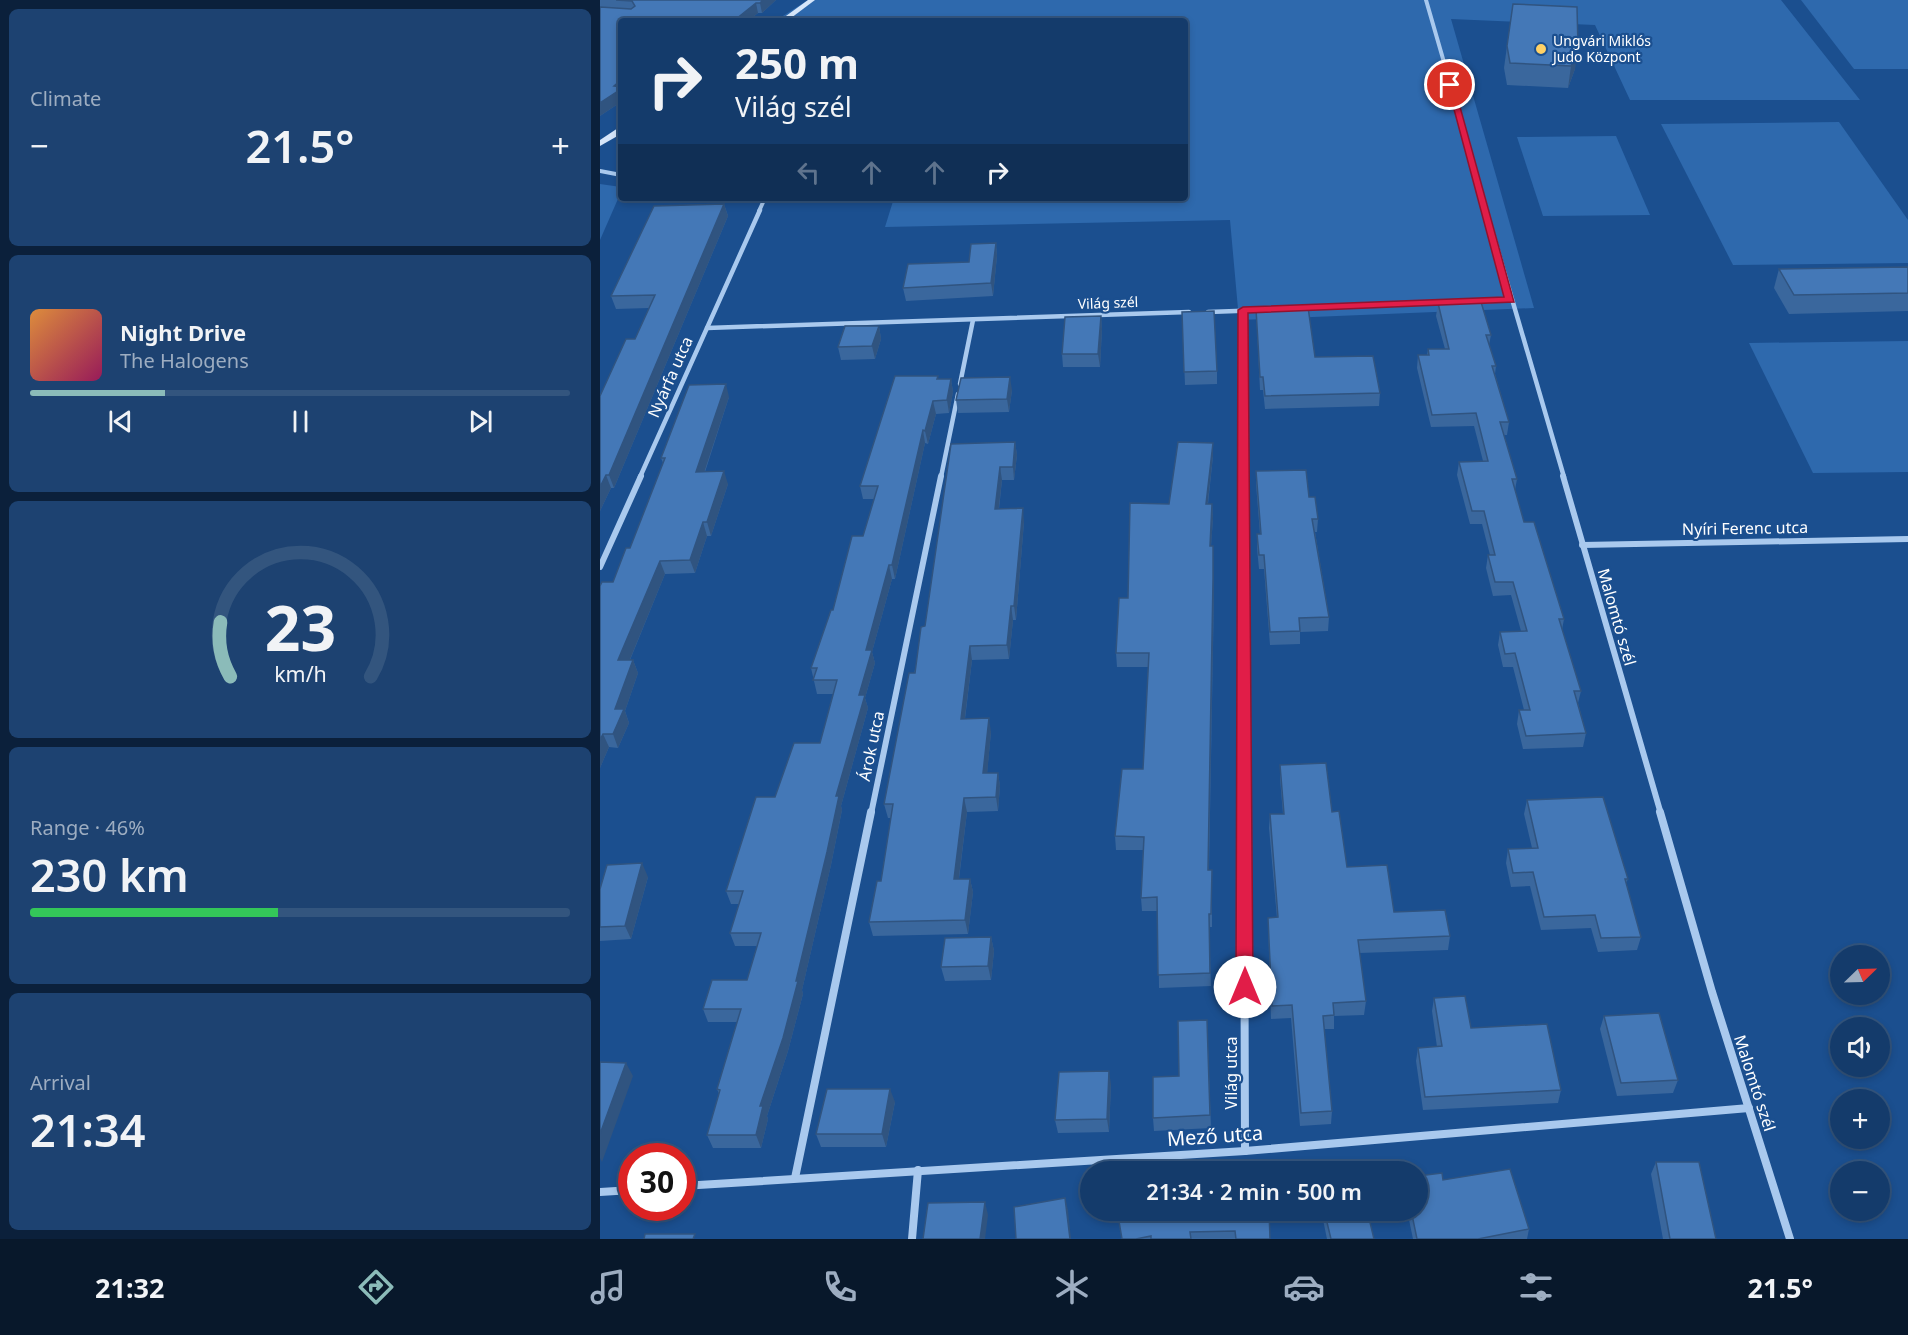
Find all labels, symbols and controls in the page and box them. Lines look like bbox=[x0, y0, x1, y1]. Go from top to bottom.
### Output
place label: Ungvári Miklós Judo Központ bbox=[1551, 31, 1651, 66]
text: 250 m bbox=[735, 34, 859, 91]
icon: right bbox=[636, 42, 714, 120]
marker: Ungvári Miklós Judo Központ bbox=[1534, 42, 1548, 56]
pin bbox=[1424, 59, 1475, 110]
icon: arrive bbox=[1433, 68, 1466, 101]
text: Climate bbox=[30, 85, 101, 112]
text: Világ szél bbox=[735, 88, 852, 125]
text: 21.5° bbox=[246, 115, 354, 176]
text: − bbox=[30, 123, 49, 168]
text: + bbox=[551, 123, 570, 168]
icon: left bbox=[792, 156, 825, 189]
icon: ahead bbox=[855, 156, 888, 189]
icon: ahead bbox=[918, 156, 951, 189]
icon: right bbox=[981, 156, 1014, 189]
street label: Világ szél bbox=[1077, 292, 1139, 313]
text: Night Drive bbox=[120, 317, 246, 347]
street label: Nyárfa utca bbox=[642, 333, 698, 421]
text: The Halogens bbox=[120, 347, 249, 374]
icon: previous bbox=[104, 405, 137, 438]
icon: pause bbox=[284, 405, 317, 438]
icon: next bbox=[464, 405, 497, 438]
street label: Nyíri Ferenc utca bbox=[1682, 516, 1808, 540]
street label: Malomtó szél bbox=[1593, 566, 1641, 668]
text: 23 bbox=[264, 584, 336, 669]
text: km/h bbox=[274, 659, 326, 688]
street label: Árok utca bbox=[853, 709, 889, 783]
text: Range · 46% bbox=[30, 814, 145, 841]
text: 230 km bbox=[30, 844, 189, 905]
north arrow bbox=[1830, 945, 1890, 1005]
map controls bbox=[1830, 945, 1890, 1221]
position arrow bbox=[1213, 955, 1277, 1019]
button: sound bbox=[1830, 1017, 1890, 1077]
street label: Malomtó szél bbox=[1729, 1032, 1781, 1134]
street label: Világ utca bbox=[1220, 1036, 1242, 1110]
text: Arrival bbox=[30, 1069, 91, 1096]
button: + bbox=[1830, 1089, 1890, 1149]
text: 21:34 bbox=[30, 1099, 145, 1160]
street label: Mező utca bbox=[1166, 1119, 1264, 1152]
speed limit sign: 30 bbox=[618, 1143, 696, 1221]
button: − bbox=[1830, 1161, 1890, 1221]
text: 21:34 · 2 min · 500 m bbox=[1146, 1176, 1362, 1206]
icon: directions bbox=[355, 1266, 397, 1308]
icon: music bbox=[587, 1266, 629, 1308]
icon: phone bbox=[819, 1266, 861, 1308]
icon: climate bbox=[1051, 1266, 1093, 1308]
icon: car bbox=[1283, 1266, 1325, 1308]
icon: filters bbox=[1515, 1266, 1557, 1308]
text: 21:32 bbox=[95, 1269, 164, 1306]
text: 21.5° bbox=[1748, 1269, 1813, 1306]

